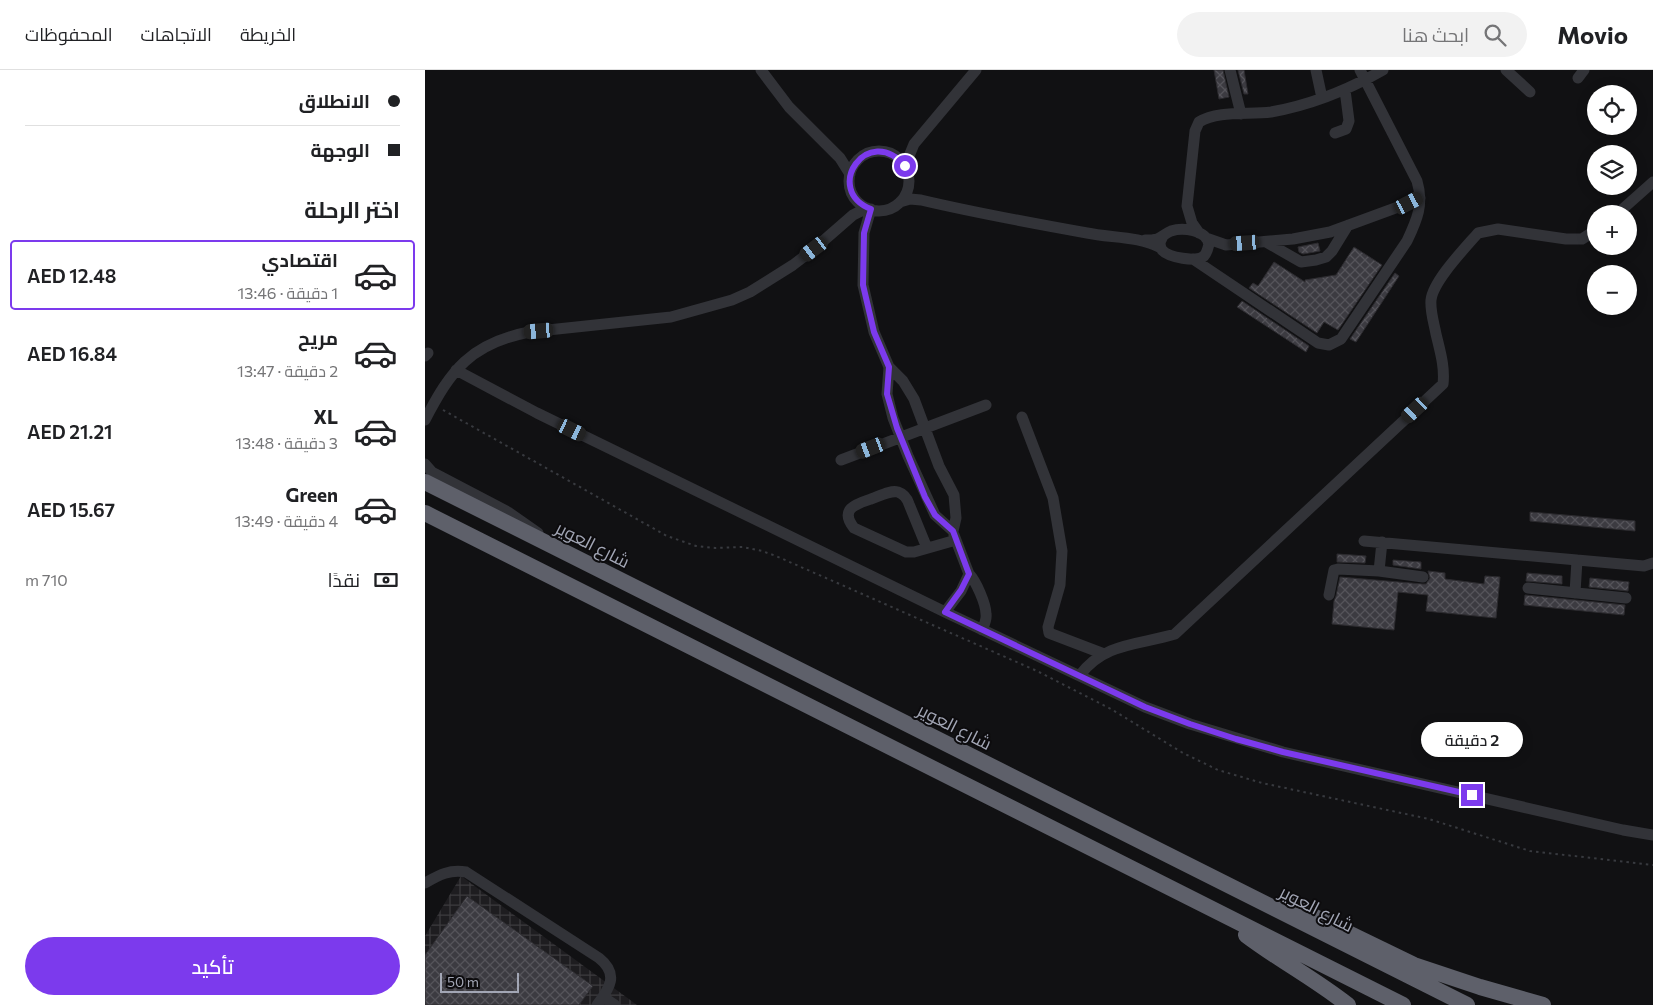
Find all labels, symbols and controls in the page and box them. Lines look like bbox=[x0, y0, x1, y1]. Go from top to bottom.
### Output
search box bbox=[1177, 12, 1527, 57]
text: Movio bbox=[1557, 20, 1628, 49]
icon: search bbox=[1481, 21, 1509, 49]
text: المحفوظات bbox=[25, 23, 113, 45]
text: الاتجاهات bbox=[141, 23, 212, 45]
text: الخريطة bbox=[240, 23, 296, 45]
text: ابحث هنا bbox=[1402, 23, 1469, 46]
map controls bbox=[1587, 85, 1637, 315]
button: locate bbox=[1587, 85, 1637, 135]
text: الانطلاق bbox=[299, 89, 370, 112]
text: الوجهة bbox=[310, 138, 370, 161]
button: layers bbox=[1587, 145, 1637, 195]
route start bbox=[894, 155, 916, 177]
car bbox=[1392, 190, 1425, 216]
text: اختر الرحلة bbox=[304, 196, 400, 223]
button: + bbox=[1587, 205, 1637, 255]
car bbox=[797, 234, 830, 264]
car bbox=[1229, 234, 1260, 252]
text: اقتصادي bbox=[262, 248, 338, 271]
icon: car bbox=[353, 253, 398, 298]
text: AED 12.48 bbox=[27, 264, 116, 287]
button: − bbox=[1587, 265, 1637, 315]
text: 1 دقيقة · 13:46 bbox=[238, 283, 338, 302]
car bbox=[523, 322, 554, 340]
text: مريح bbox=[298, 326, 338, 349]
icon: car bbox=[353, 331, 398, 376]
text: AED 16.84 bbox=[27, 342, 117, 365]
text: 2 دقيقة · 13:47 bbox=[237, 361, 338, 380]
car bbox=[1398, 394, 1431, 426]
text: XL bbox=[313, 405, 338, 428]
icon: car bbox=[353, 409, 398, 454]
car bbox=[555, 417, 588, 443]
text: AED 21.21 bbox=[27, 420, 113, 443]
text: 3 دقيقة · 13:48 bbox=[235, 433, 338, 452]
car bbox=[854, 436, 887, 460]
text: Green bbox=[286, 483, 338, 506]
icon: car bbox=[353, 487, 398, 532]
text: AED 15.67 bbox=[27, 498, 115, 521]
text: 4 دقيقة · 13:49 bbox=[235, 511, 338, 530]
street label: شارع العوير bbox=[550, 516, 634, 574]
icon: cash bbox=[372, 566, 400, 594]
text: نقدًا bbox=[328, 568, 360, 591]
text: 710 m bbox=[25, 570, 68, 589]
street label: شارع العوير bbox=[912, 698, 996, 756]
callout: 2 دقيقة bbox=[1421, 722, 1523, 758]
text: 2 دقيقة bbox=[1445, 730, 1499, 749]
route end bbox=[1461, 784, 1483, 806]
street label: شارع العوير bbox=[1274, 880, 1358, 938]
button: تأكيد bbox=[25, 937, 400, 995]
scale bar bbox=[440, 970, 519, 993]
text: 50 m bbox=[447, 973, 479, 990]

